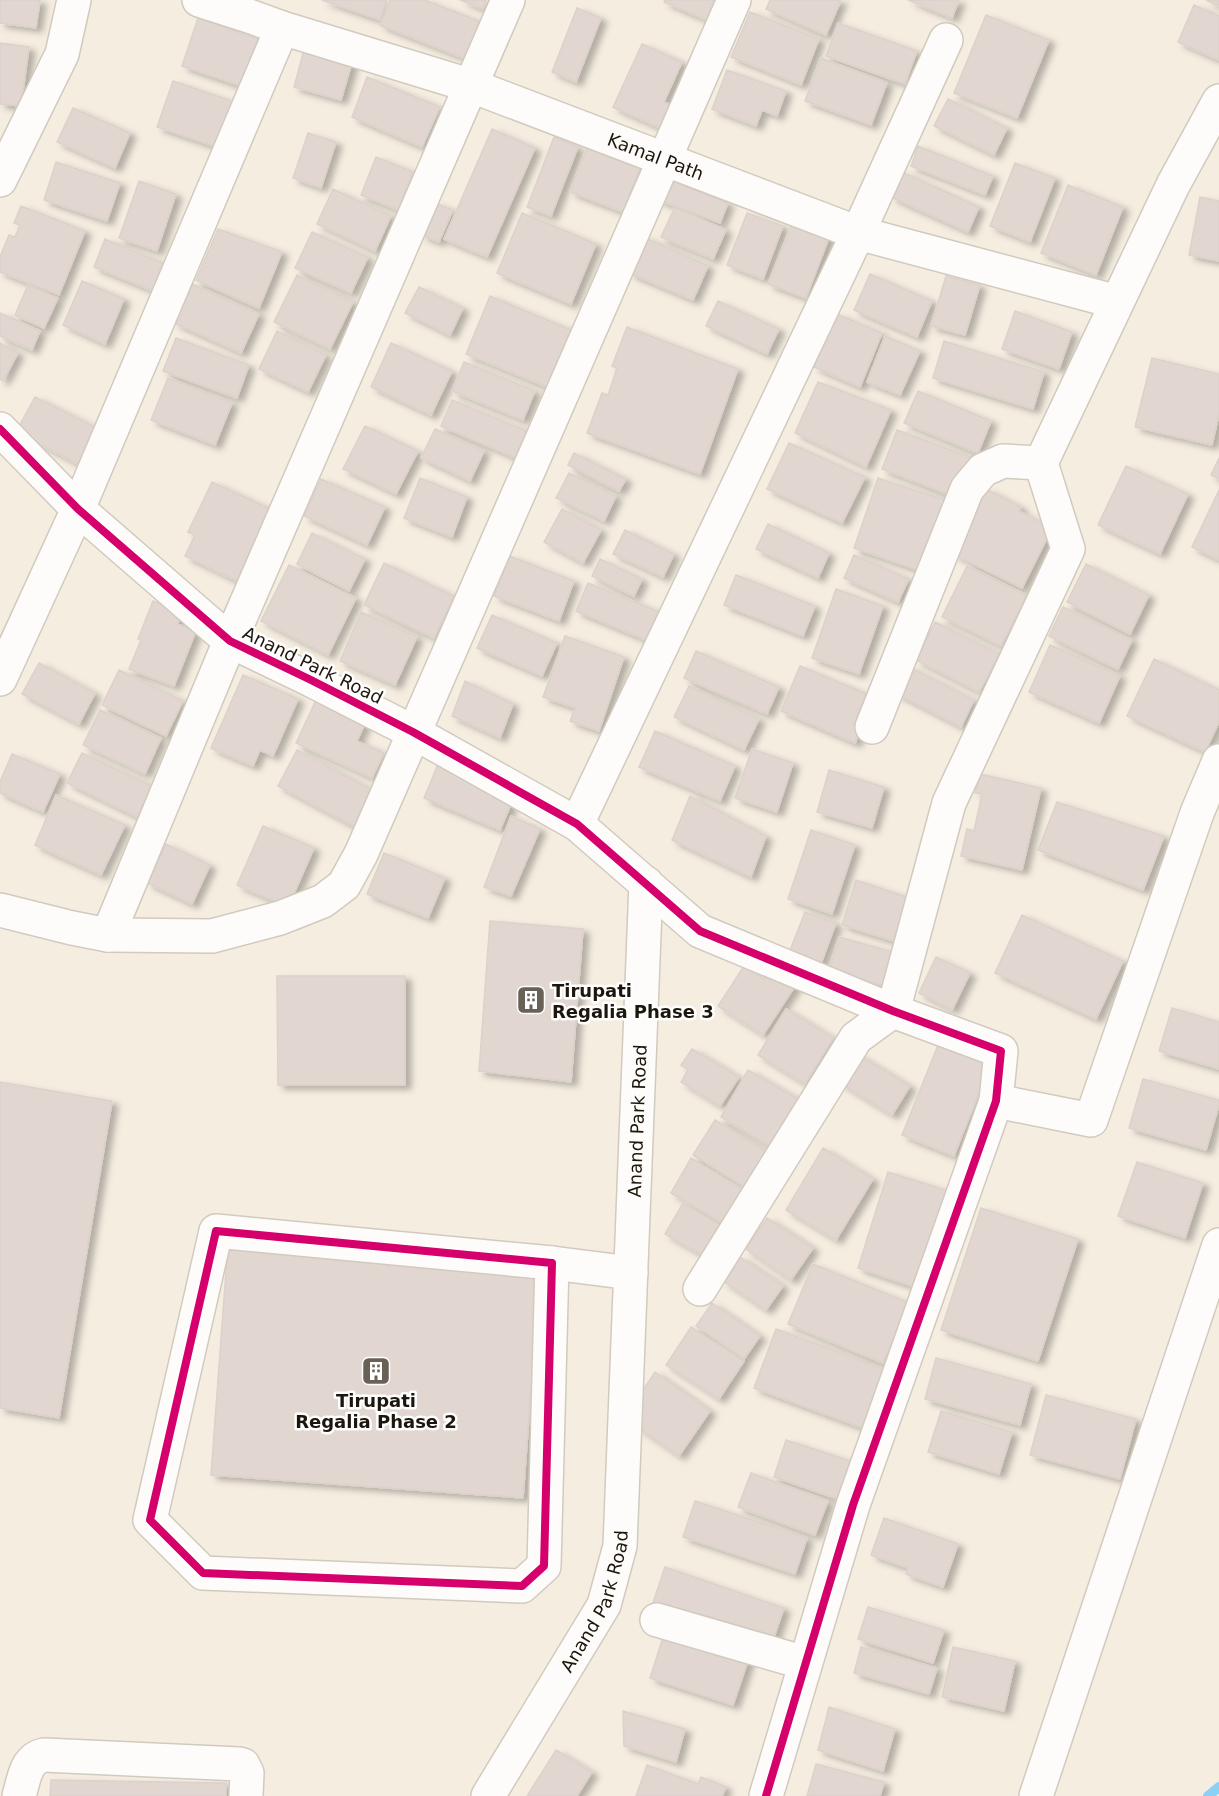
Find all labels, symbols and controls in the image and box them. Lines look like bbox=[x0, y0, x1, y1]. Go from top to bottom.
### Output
street label: Kamal Path bbox=[605, 128, 707, 184]
street label: Anand Park Road bbox=[240, 622, 386, 708]
place label: Tirupati Regalia Phase 3 bbox=[552, 980, 714, 1022]
building icon: Tirupati Regalia Phase 3 bbox=[515, 984, 547, 1016]
street label: Anand Park Road bbox=[623, 1044, 650, 1198]
building icon: Tirupati Regalia Phase 2 bbox=[360, 1355, 392, 1387]
place label: Tirupati Regalia Phase 2 bbox=[295, 1390, 457, 1432]
street label: Anand Park Road bbox=[556, 1530, 631, 1675]

